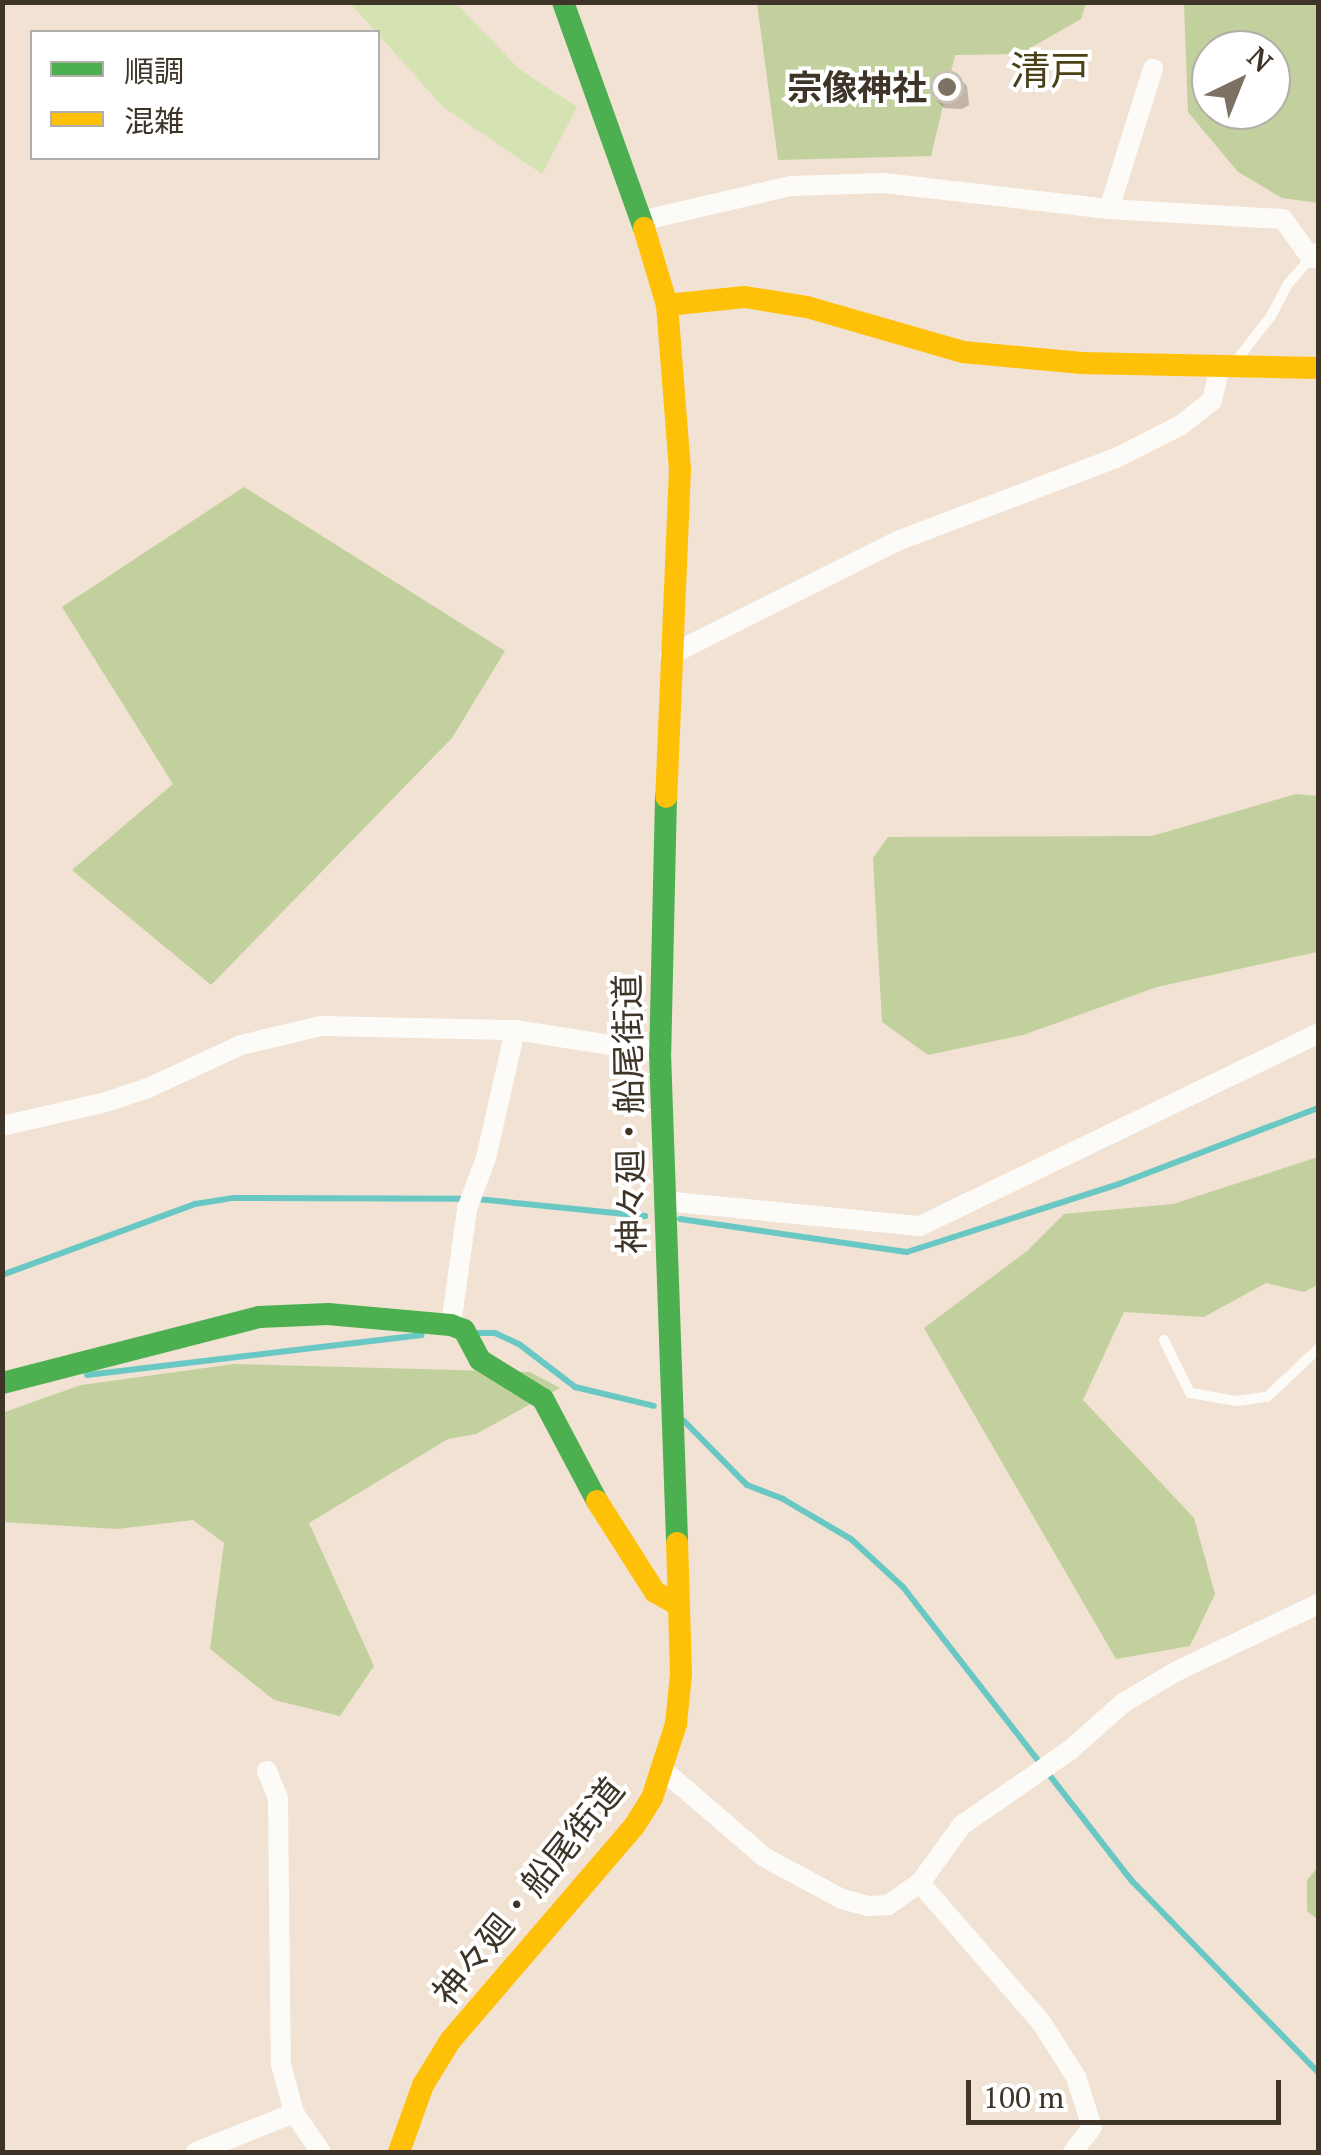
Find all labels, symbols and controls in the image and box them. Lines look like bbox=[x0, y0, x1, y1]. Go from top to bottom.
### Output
legend bbox=[30, 30, 380, 160]
north arrow bbox=[1191, 30, 1291, 130]
text: N bbox=[1240, 38, 1281, 80]
district label: 清戸 bbox=[1010, 46, 1090, 94]
text: 順調 bbox=[124, 51, 184, 91]
place label: 宗像神社 bbox=[787, 66, 927, 108]
marker: 宗像神社 bbox=[936, 76, 958, 98]
text: 混雑 bbox=[124, 101, 184, 141]
street label: 神々廻・船尾街道 bbox=[606, 974, 652, 1254]
street label: 神々廻・船尾街道 bbox=[424, 1769, 632, 2013]
scale bar bbox=[971, 2060, 1286, 2122]
text: 100 m bbox=[983, 2077, 1064, 2117]

